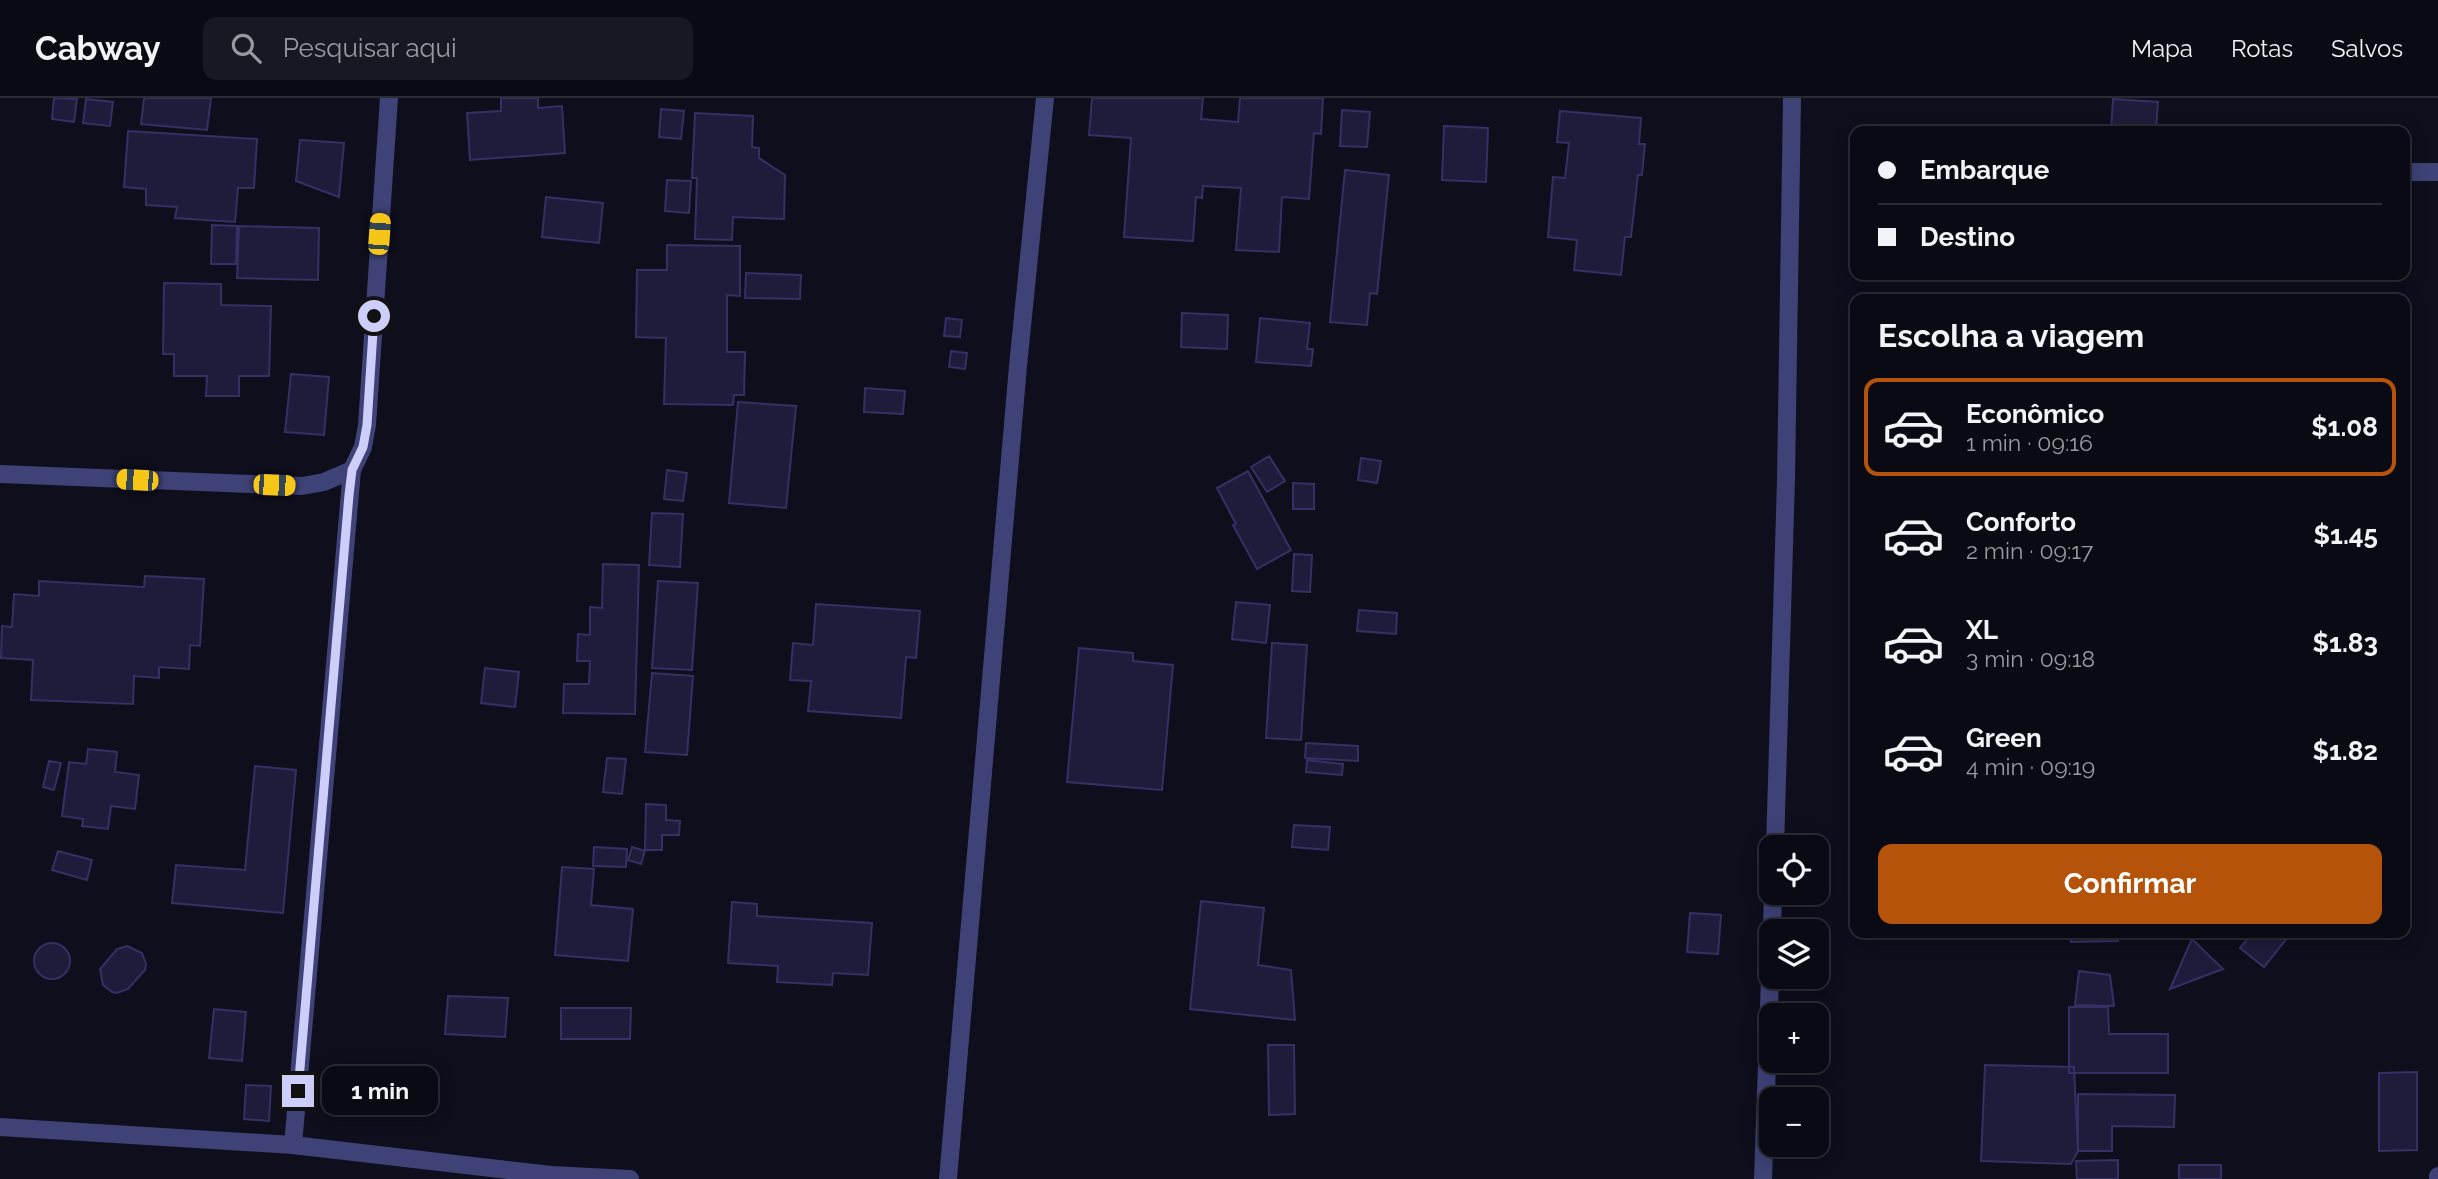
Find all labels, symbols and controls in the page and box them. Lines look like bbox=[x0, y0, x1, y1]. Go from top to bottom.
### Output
search box bbox=[203, 17, 693, 80]
text: Cabway bbox=[35, 29, 161, 68]
icon: search bbox=[227, 29, 265, 67]
text: Pesquisar aqui bbox=[283, 33, 457, 63]
text: Mapa bbox=[2131, 34, 2193, 63]
text: Rotas bbox=[2231, 34, 2293, 63]
text: Salvos bbox=[2331, 34, 2403, 63]
text: Embarque bbox=[1920, 155, 2049, 185]
car bbox=[368, 212, 391, 256]
text: Destino bbox=[1920, 222, 2015, 252]
route start bbox=[358, 300, 390, 332]
text: Escolha a viagem bbox=[1878, 317, 2144, 354]
icon: car bbox=[1882, 396, 1945, 459]
text: Econômico bbox=[1966, 399, 2104, 429]
text: $1.08 bbox=[2311, 412, 2378, 442]
text: 1 min · 09:16 bbox=[1966, 429, 2093, 456]
car bbox=[116, 468, 159, 492]
car bbox=[253, 474, 296, 496]
icon: car bbox=[1882, 504, 1945, 567]
text: Conforto bbox=[1966, 507, 2076, 537]
text: $1.45 bbox=[2314, 520, 2378, 550]
text: 2 min · 09:17 bbox=[1966, 537, 2093, 564]
icon: car bbox=[1882, 612, 1945, 675]
text: XL bbox=[1966, 615, 1998, 645]
text: $1.83 bbox=[2313, 628, 2378, 658]
text: 3 min · 09:18 bbox=[1966, 645, 2095, 672]
icon: car bbox=[1882, 720, 1945, 783]
text: Green bbox=[1966, 723, 2042, 753]
text: $1.82 bbox=[2312, 736, 2378, 766]
text: 4 min · 09:19 bbox=[1966, 753, 2095, 780]
map controls bbox=[1759, 835, 1829, 1157]
button: locate bbox=[1759, 835, 1829, 905]
button: Confirmar bbox=[1878, 844, 2382, 924]
button: layers bbox=[1759, 919, 1829, 989]
button: + bbox=[1759, 1003, 1829, 1073]
callout: 1 min bbox=[322, 1066, 438, 1116]
route end bbox=[282, 1075, 314, 1107]
text: 1 min bbox=[351, 1077, 409, 1104]
button: − bbox=[1759, 1087, 1829, 1157]

